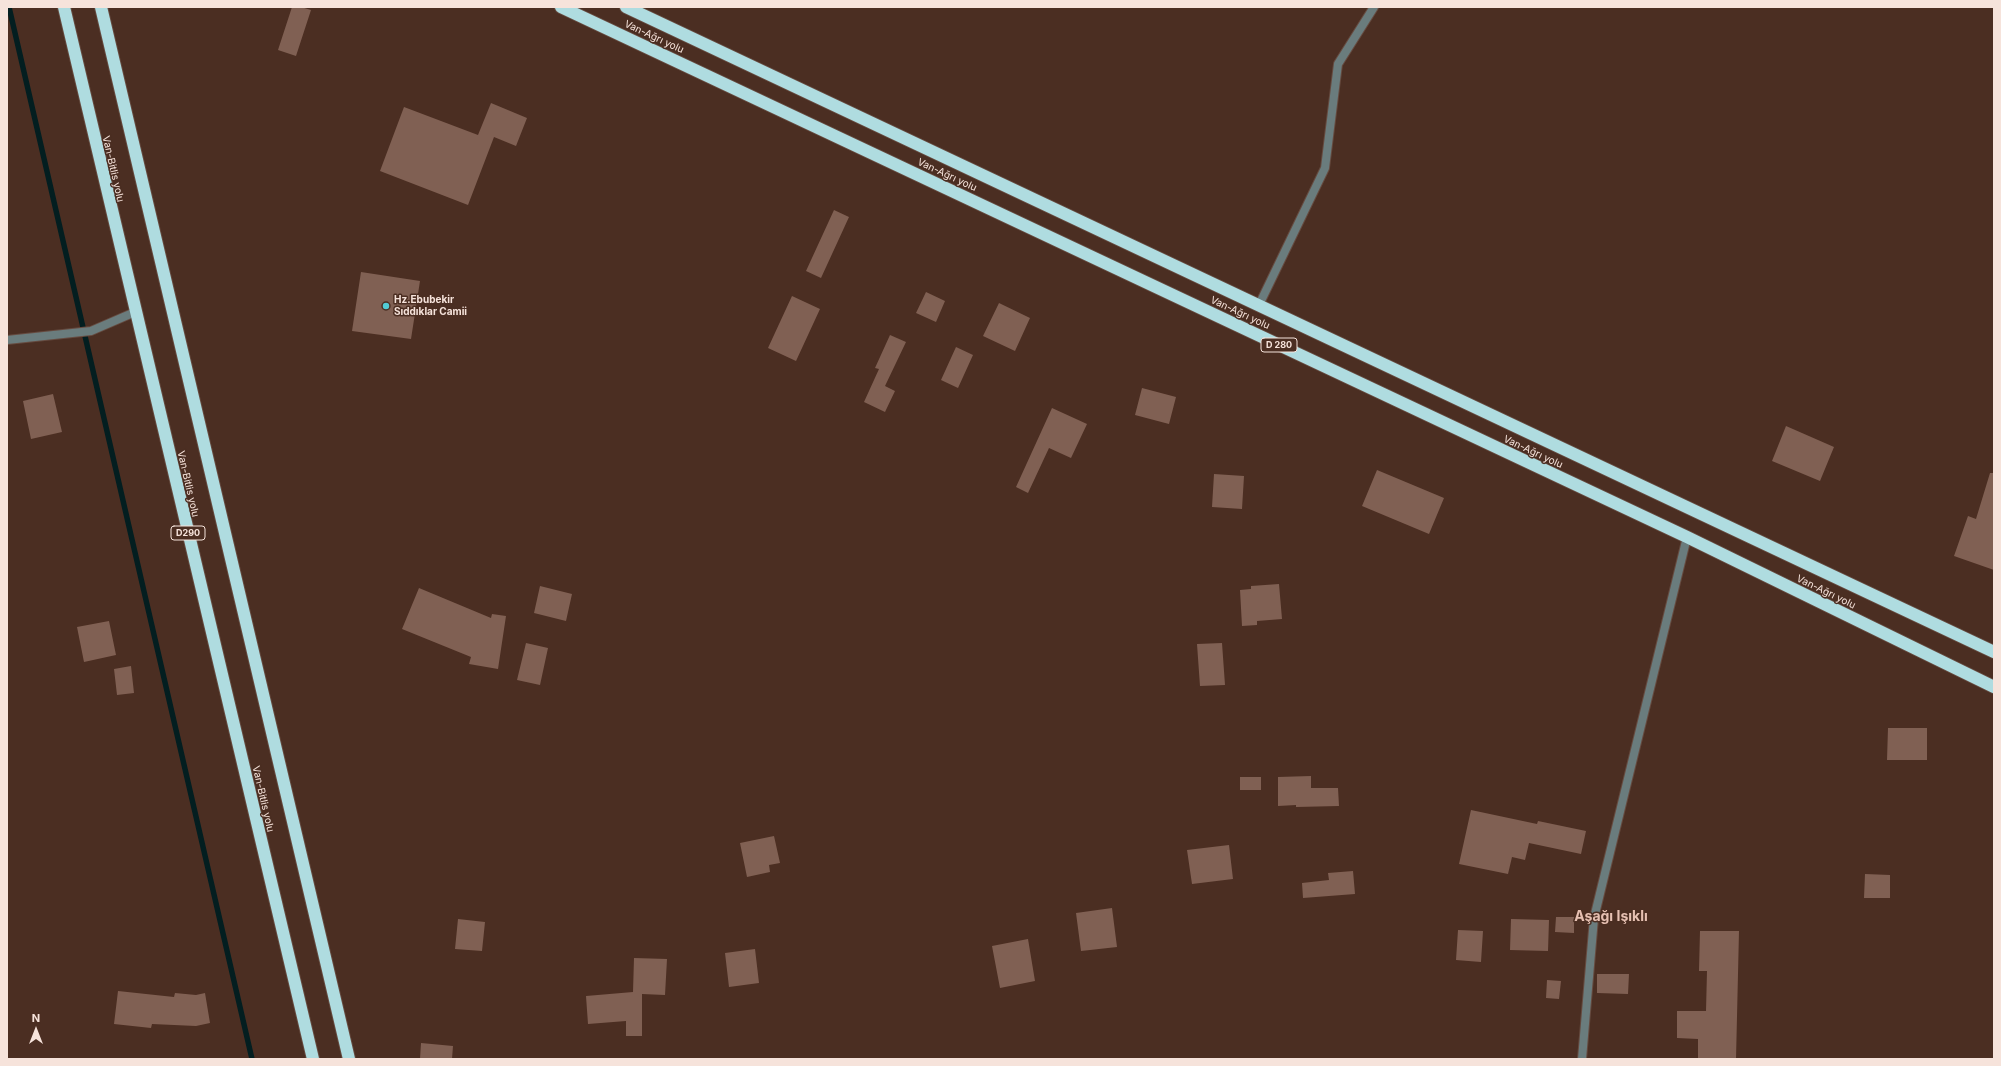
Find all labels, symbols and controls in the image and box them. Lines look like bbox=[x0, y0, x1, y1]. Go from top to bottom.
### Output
street label: Van-Ağrı yolu bbox=[622, 18, 686, 56]
street label: Van-Bitlis yolu bbox=[100, 135, 126, 203]
street label: Van-Ağrı yolu bbox=[915, 156, 979, 194]
place label: Hz.Ebubekir Sıddıklar Camii bbox=[394, 294, 467, 318]
street label: Van-Ağrı yolu bbox=[1208, 294, 1272, 332]
marker: Hz.Ebubekir Sıddıklar Camii bbox=[381, 301, 391, 311]
road number: D 280 bbox=[1261, 338, 1297, 352]
street label: Van-Ağrı yolu bbox=[1501, 433, 1565, 471]
street label: Van-Bitlis yolu bbox=[175, 450, 201, 518]
road number: D290 bbox=[171, 526, 205, 540]
street label: Van-Ağrı yolu bbox=[1795, 573, 1857, 611]
street label: Van-Bitlis yolu bbox=[250, 765, 276, 833]
district label: Aşağı Işıklı bbox=[1574, 909, 1648, 925]
north arrow bbox=[16, 1010, 56, 1050]
text: N bbox=[32, 1011, 40, 1025]

